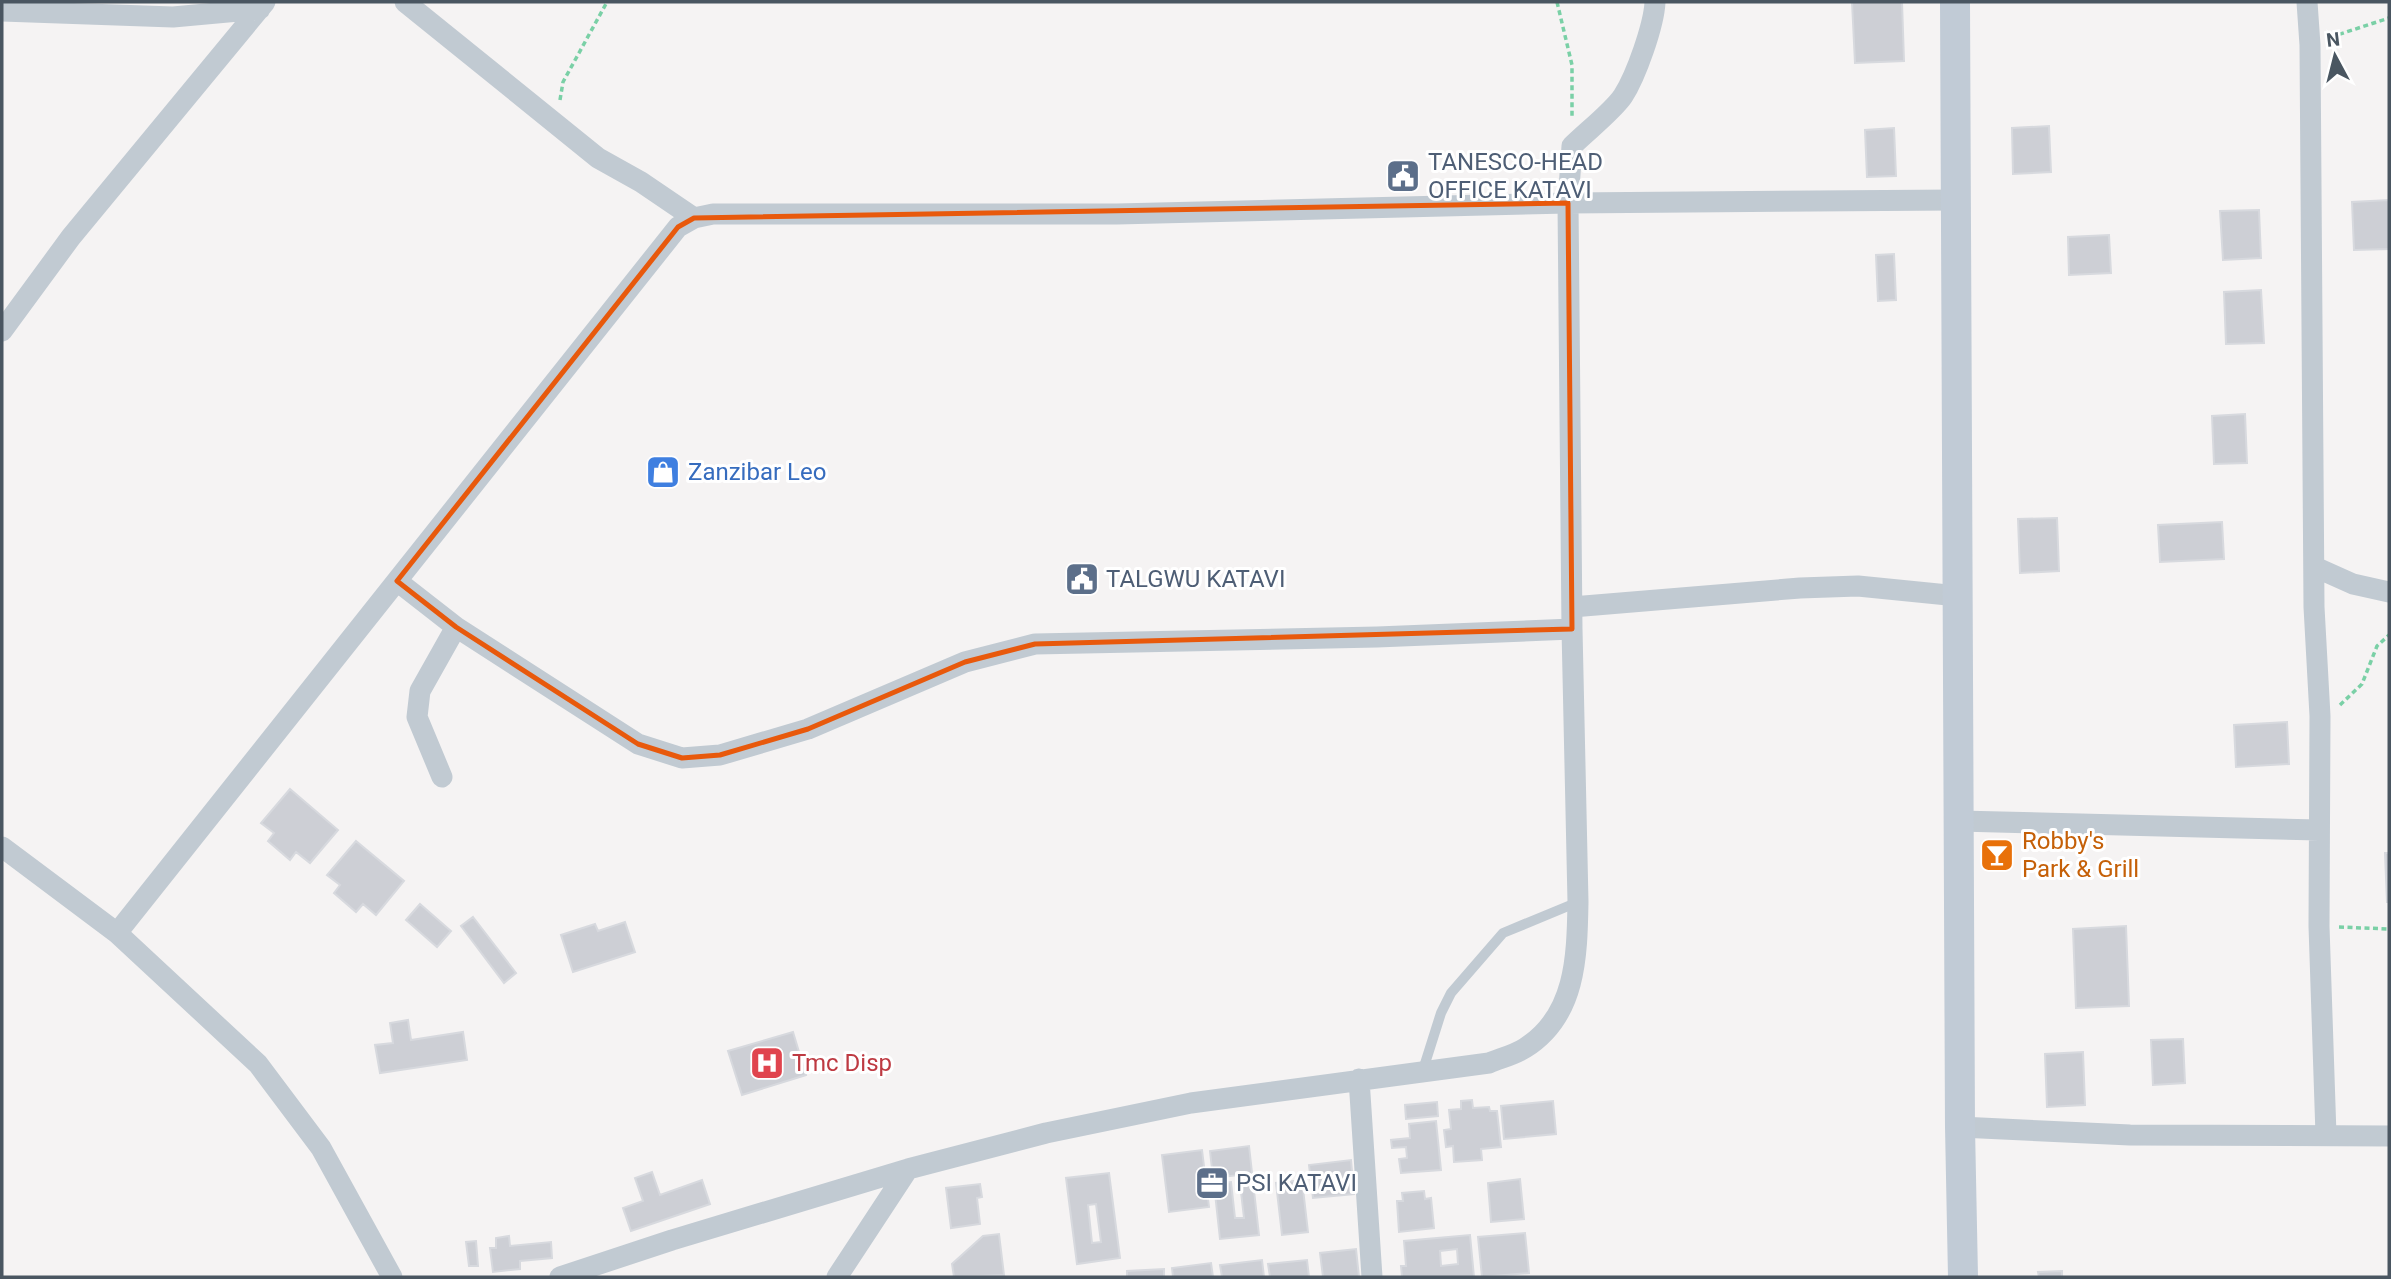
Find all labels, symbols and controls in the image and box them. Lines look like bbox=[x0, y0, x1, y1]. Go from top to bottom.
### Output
north arrow bbox=[2300, 21, 2370, 91]
text: N bbox=[2325, 27, 2341, 52]
place label: TANESCO-HEAD OFFICE KATAVI bbox=[1428, 148, 1603, 204]
public building icon: TANESCO-HEAD OFFICE KATAVI bbox=[1384, 157, 1422, 195]
shop icon: Zanzibar Leo bbox=[644, 453, 682, 491]
place label: Zanzibar Leo bbox=[688, 458, 826, 486]
public building icon: TALGWU KATAVI bbox=[1063, 560, 1101, 598]
place label: TALGWU KATAVI bbox=[1106, 565, 1285, 593]
place label: Robby's Park & Grill bbox=[2022, 827, 2139, 883]
bar icon: Robby's Park & Grill bbox=[1978, 836, 2016, 874]
hospital icon: Tmc Disp bbox=[748, 1044, 786, 1082]
place label: Tmc Disp bbox=[792, 1049, 892, 1077]
office icon: PSI KATAVI bbox=[1193, 1164, 1231, 1202]
place label: PSI KATAVI bbox=[1236, 1169, 1357, 1197]

